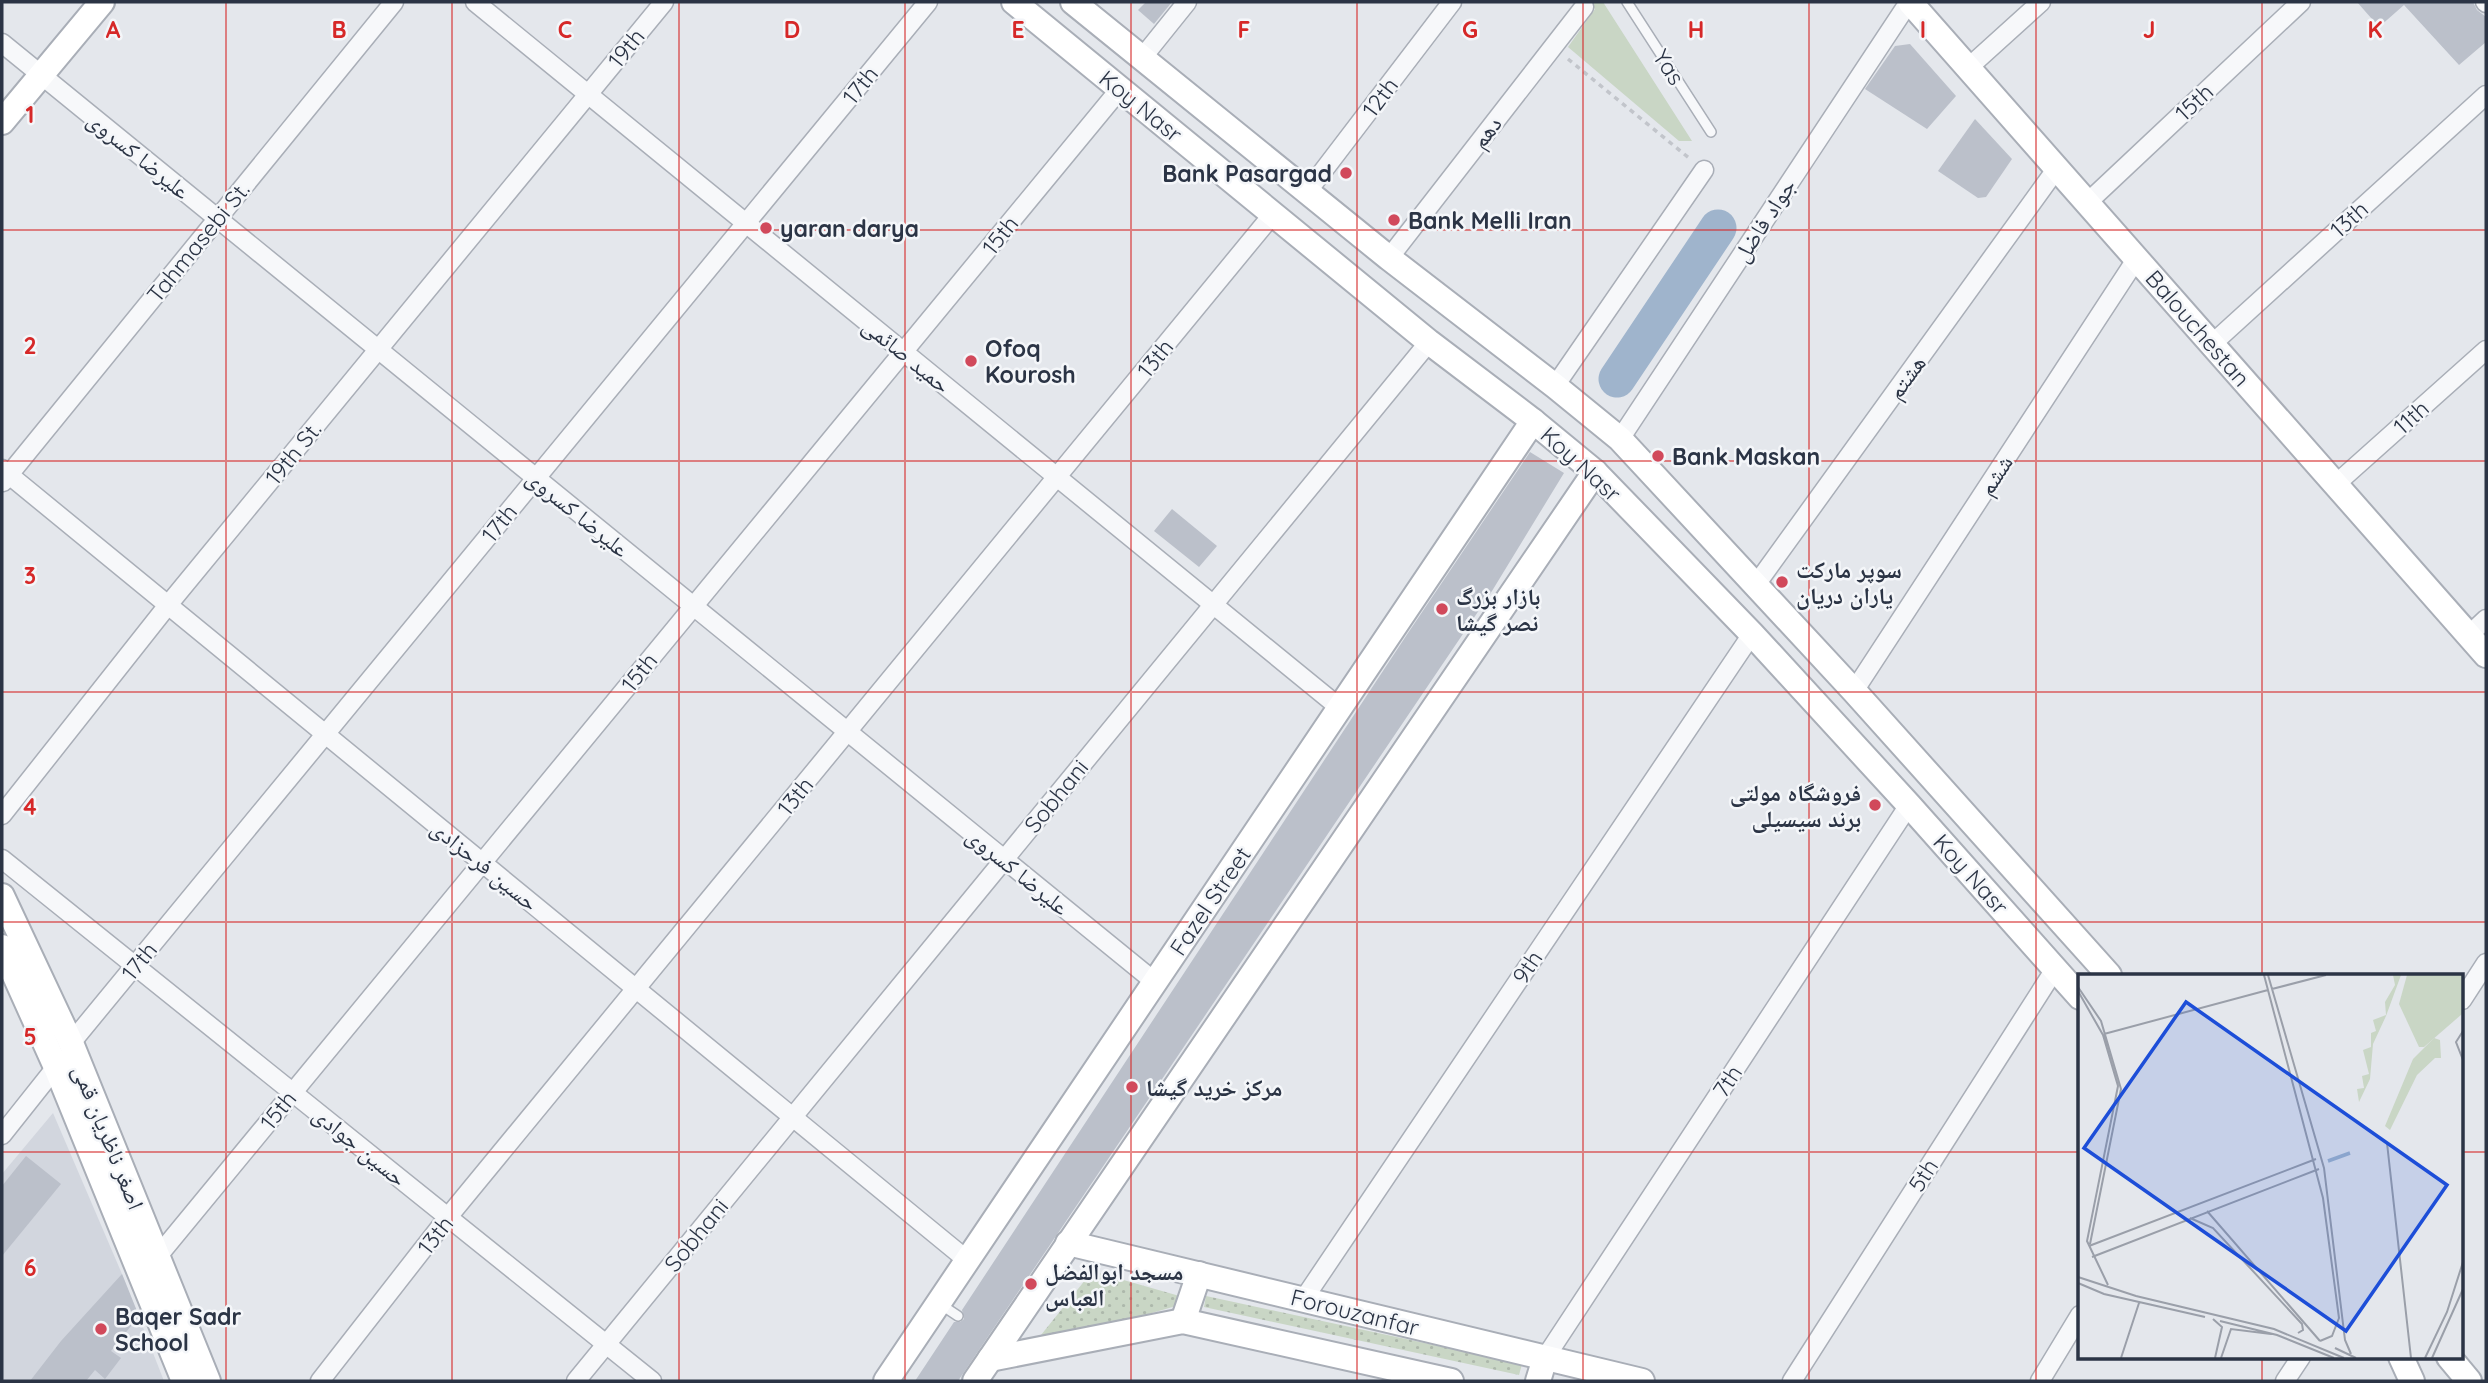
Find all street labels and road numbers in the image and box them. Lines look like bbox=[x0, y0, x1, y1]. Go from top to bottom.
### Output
street label: 19th bbox=[601, 22, 651, 74]
street label: Yas bbox=[1647, 44, 1691, 90]
street label: 17th bbox=[836, 60, 884, 110]
street label: Koy Nasr bbox=[1094, 64, 1189, 148]
street label: 12th bbox=[1356, 71, 1404, 123]
street label: 15th bbox=[2169, 77, 2219, 127]
street label: علیرضا کسروی bbox=[82, 105, 197, 206]
street label: دهم bbox=[1464, 110, 1509, 155]
street label: جواد فاضل bbox=[1726, 173, 1802, 267]
street label: Tahmasebi St. bbox=[140, 176, 256, 308]
street label: 13th bbox=[2324, 194, 2374, 244]
street label: 15th bbox=[976, 210, 1024, 260]
street label: Balouchestan bbox=[2140, 264, 2256, 392]
street label: حمید صائمی bbox=[857, 311, 957, 399]
street label: 13th bbox=[1131, 333, 1179, 383]
street label: هشتم bbox=[1880, 349, 1933, 406]
street label: 11th bbox=[2387, 394, 2435, 440]
street label: 19th St. bbox=[259, 415, 327, 491]
street label: Koy Nasr bbox=[1535, 420, 1627, 508]
street label: ششم bbox=[1971, 449, 2020, 502]
street label: علیرضا کسروی bbox=[521, 463, 636, 564]
street label: 17th bbox=[475, 498, 523, 548]
street label: 15th bbox=[615, 647, 663, 697]
street label: Sobhani bbox=[1018, 753, 1094, 839]
street label: 13th bbox=[771, 771, 819, 821]
street label: حسین فرحزادی bbox=[425, 813, 545, 917]
street label: علیرضا کسروی bbox=[961, 821, 1076, 922]
street label: Koy Nasr bbox=[1927, 828, 2015, 920]
street label: Fazel Street bbox=[1163, 841, 1257, 961]
street label: 17th bbox=[115, 936, 163, 986]
street label: 9th bbox=[1506, 945, 1548, 989]
street label: 7th bbox=[1706, 1059, 1748, 1103]
street label: اصغر ناظریان قمی bbox=[67, 1060, 151, 1214]
street label: 15th bbox=[254, 1085, 302, 1135]
street label: حسین جوادی bbox=[307, 1099, 413, 1193]
street label: 5th bbox=[1902, 1153, 1944, 1197]
street label: Sobhani bbox=[658, 1192, 734, 1278]
street label: 13th bbox=[411, 1210, 459, 1260]
street label: Forouzanfar bbox=[1288, 1282, 1422, 1342]

